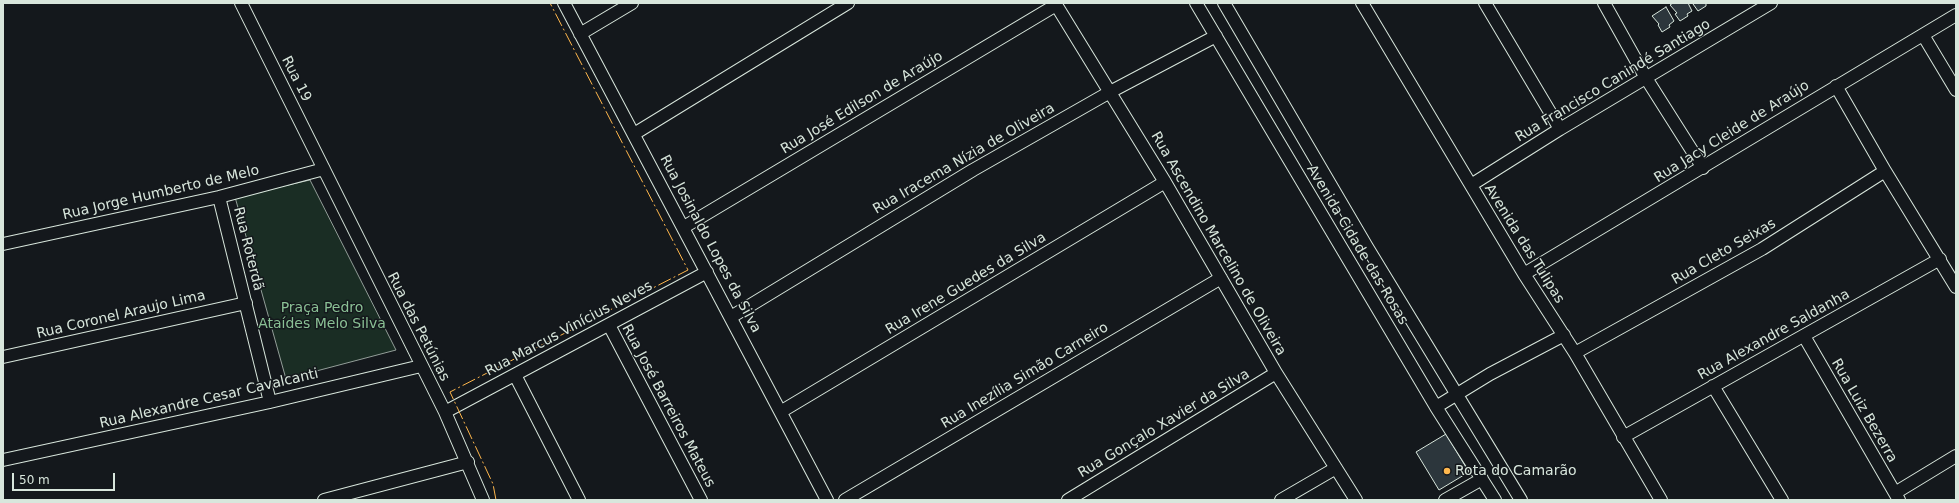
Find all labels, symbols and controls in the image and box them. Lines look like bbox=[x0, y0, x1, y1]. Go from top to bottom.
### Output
street label: Rua Francisco Canindé Santiago bbox=[1512, 16, 1714, 146]
street label: Rua José Edilson de Araújo bbox=[778, 48, 946, 158]
street label: Rua 19 bbox=[277, 53, 315, 105]
street label: Rua Jacy Cleide de Araújo bbox=[1651, 77, 1813, 187]
street label: Rua Iracema Nízia de Oliveira bbox=[870, 100, 1058, 218]
street label: Rua Ascendino Marcelino de Oliveira bbox=[1147, 129, 1289, 359]
street label: Rua Josinaldo Lopes da Silva bbox=[656, 152, 764, 336]
street label: Rua Jorge Humberto de Melo bbox=[61, 162, 261, 224]
street label: Avenida Cidade das Rosas bbox=[1303, 162, 1411, 328]
street label: Avenida das Tulipas bbox=[1480, 181, 1568, 307]
street label: Rua Roterdã bbox=[229, 205, 267, 293]
street label: Rua Cleto Seixas bbox=[1669, 215, 1779, 289]
street label: Rua Irene Guedes da Silva bbox=[883, 229, 1049, 339]
street label: Rua das Petúnias bbox=[383, 270, 453, 384]
street label: Rua Marcus Vinícius Neves bbox=[483, 278, 655, 380]
street label: Rua Alexandre Saldanha bbox=[1695, 286, 1853, 384]
street label: Rua Coronel Araujo Lima bbox=[35, 287, 207, 343]
park label: Praça Pedro Ataídes Melo Silva bbox=[258, 300, 386, 332]
street label: Rua Inezília Simão Carneiro bbox=[938, 319, 1112, 433]
street label: Rua José Barreiros Mateus bbox=[618, 322, 718, 490]
street label: Rua Luiz Bezerra bbox=[1827, 356, 1901, 466]
street label: Rua Alexandre Cesar Cavalcanti bbox=[98, 366, 320, 432]
street label: Rua Gonçalo Xavier da Silva bbox=[1075, 366, 1253, 482]
place label: Rota do Camarão bbox=[1455, 463, 1577, 479]
scale bar bbox=[14, 465, 117, 491]
marker: Rota do Camarão bbox=[1442, 466, 1452, 476]
text: 50 m bbox=[19, 473, 50, 487]

